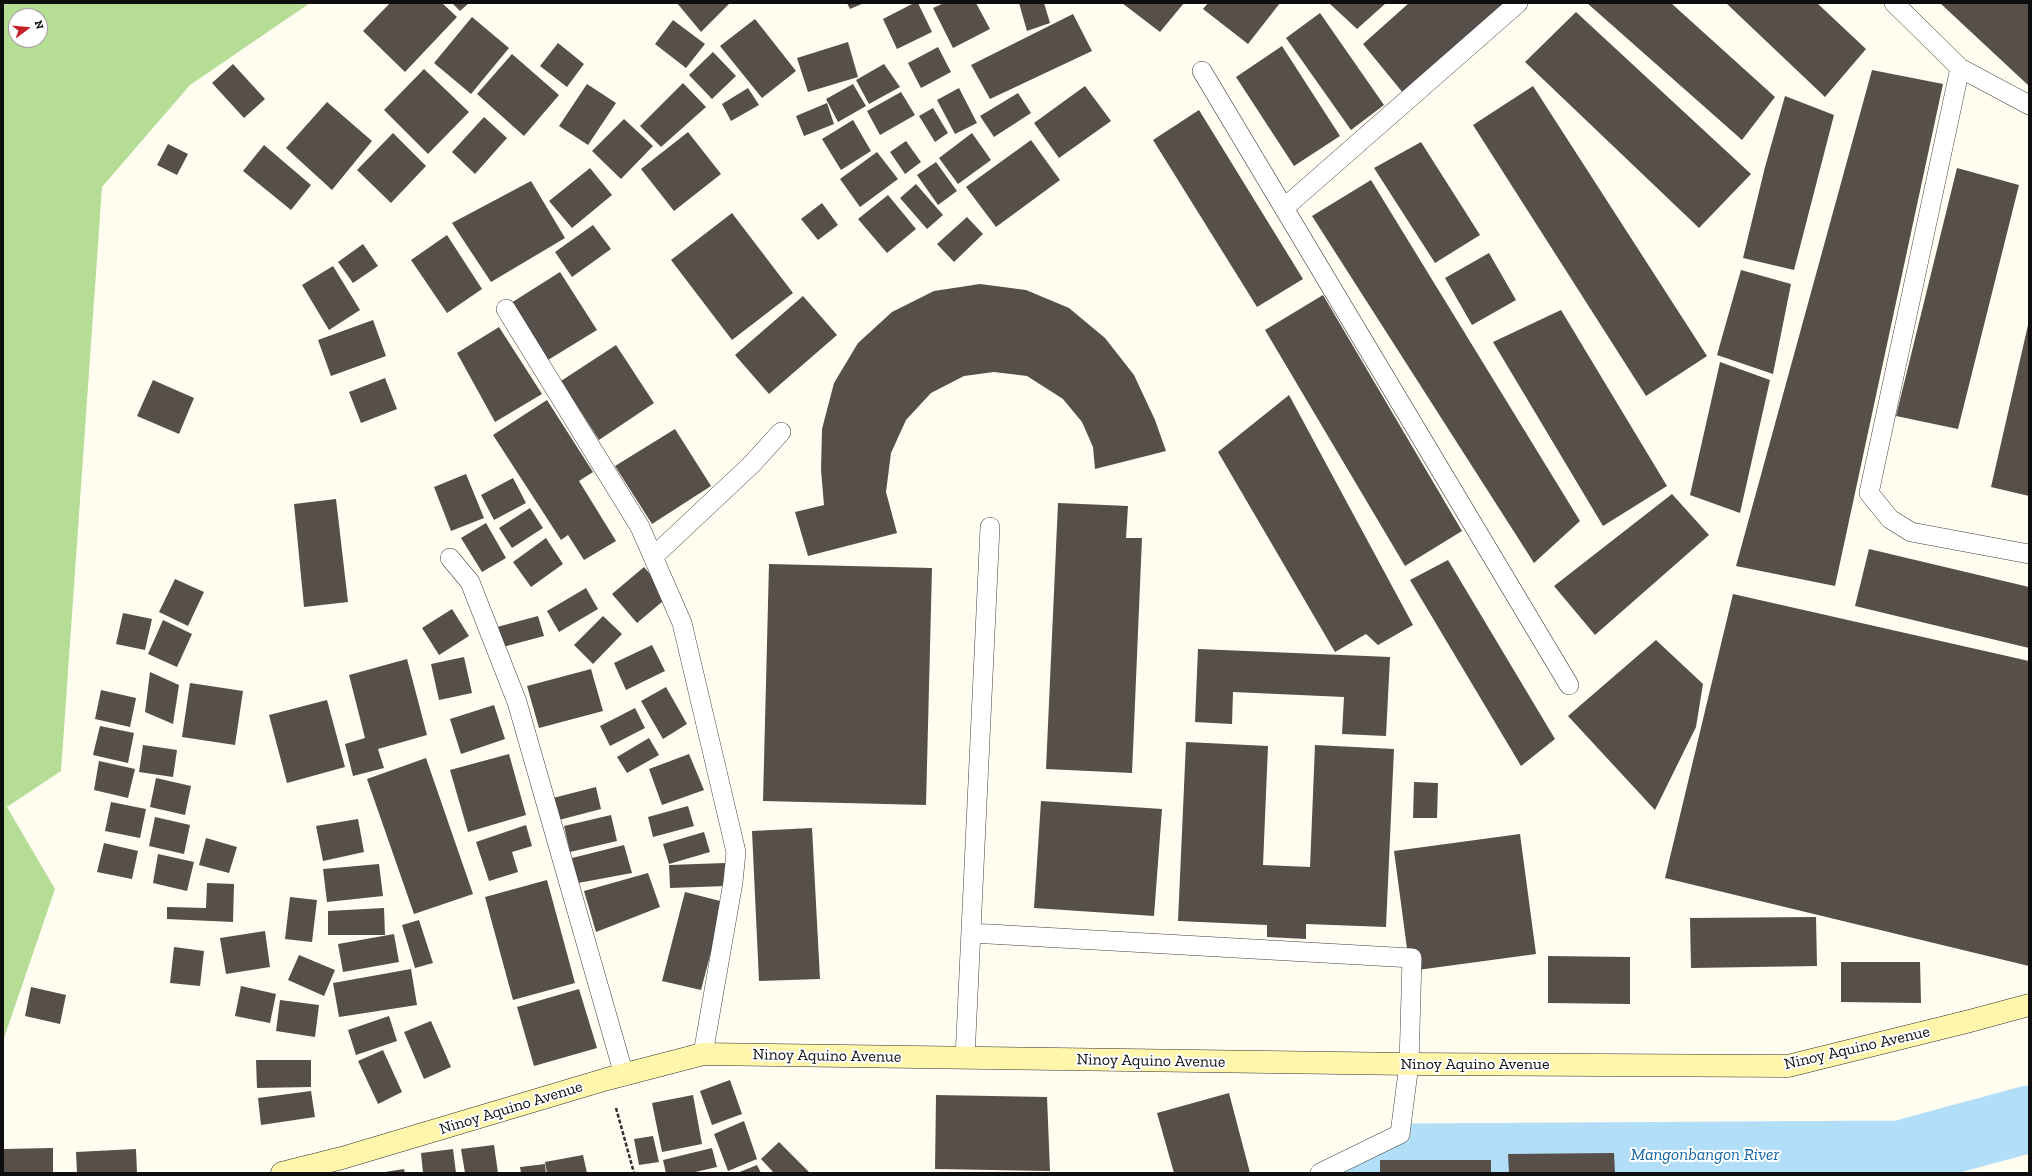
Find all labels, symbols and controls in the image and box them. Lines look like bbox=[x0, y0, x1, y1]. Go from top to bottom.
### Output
north arrow bbox=[8, 8, 48, 48]
text: N bbox=[32, 19, 46, 31]
street label: Ninoy Aquino Avenue bbox=[1782, 1022, 1932, 1074]
street label: Ninoy Aquino Avenue bbox=[752, 1045, 902, 1067]
street label: Ninoy Aquino Avenue bbox=[1076, 1050, 1226, 1072]
street label: Ninoy Aquino Avenue bbox=[1401, 1054, 1549, 1074]
street label: Ninoy Aquino Avenue bbox=[437, 1077, 585, 1139]
water label: Mangonbangon River bbox=[1631, 1145, 1779, 1165]

